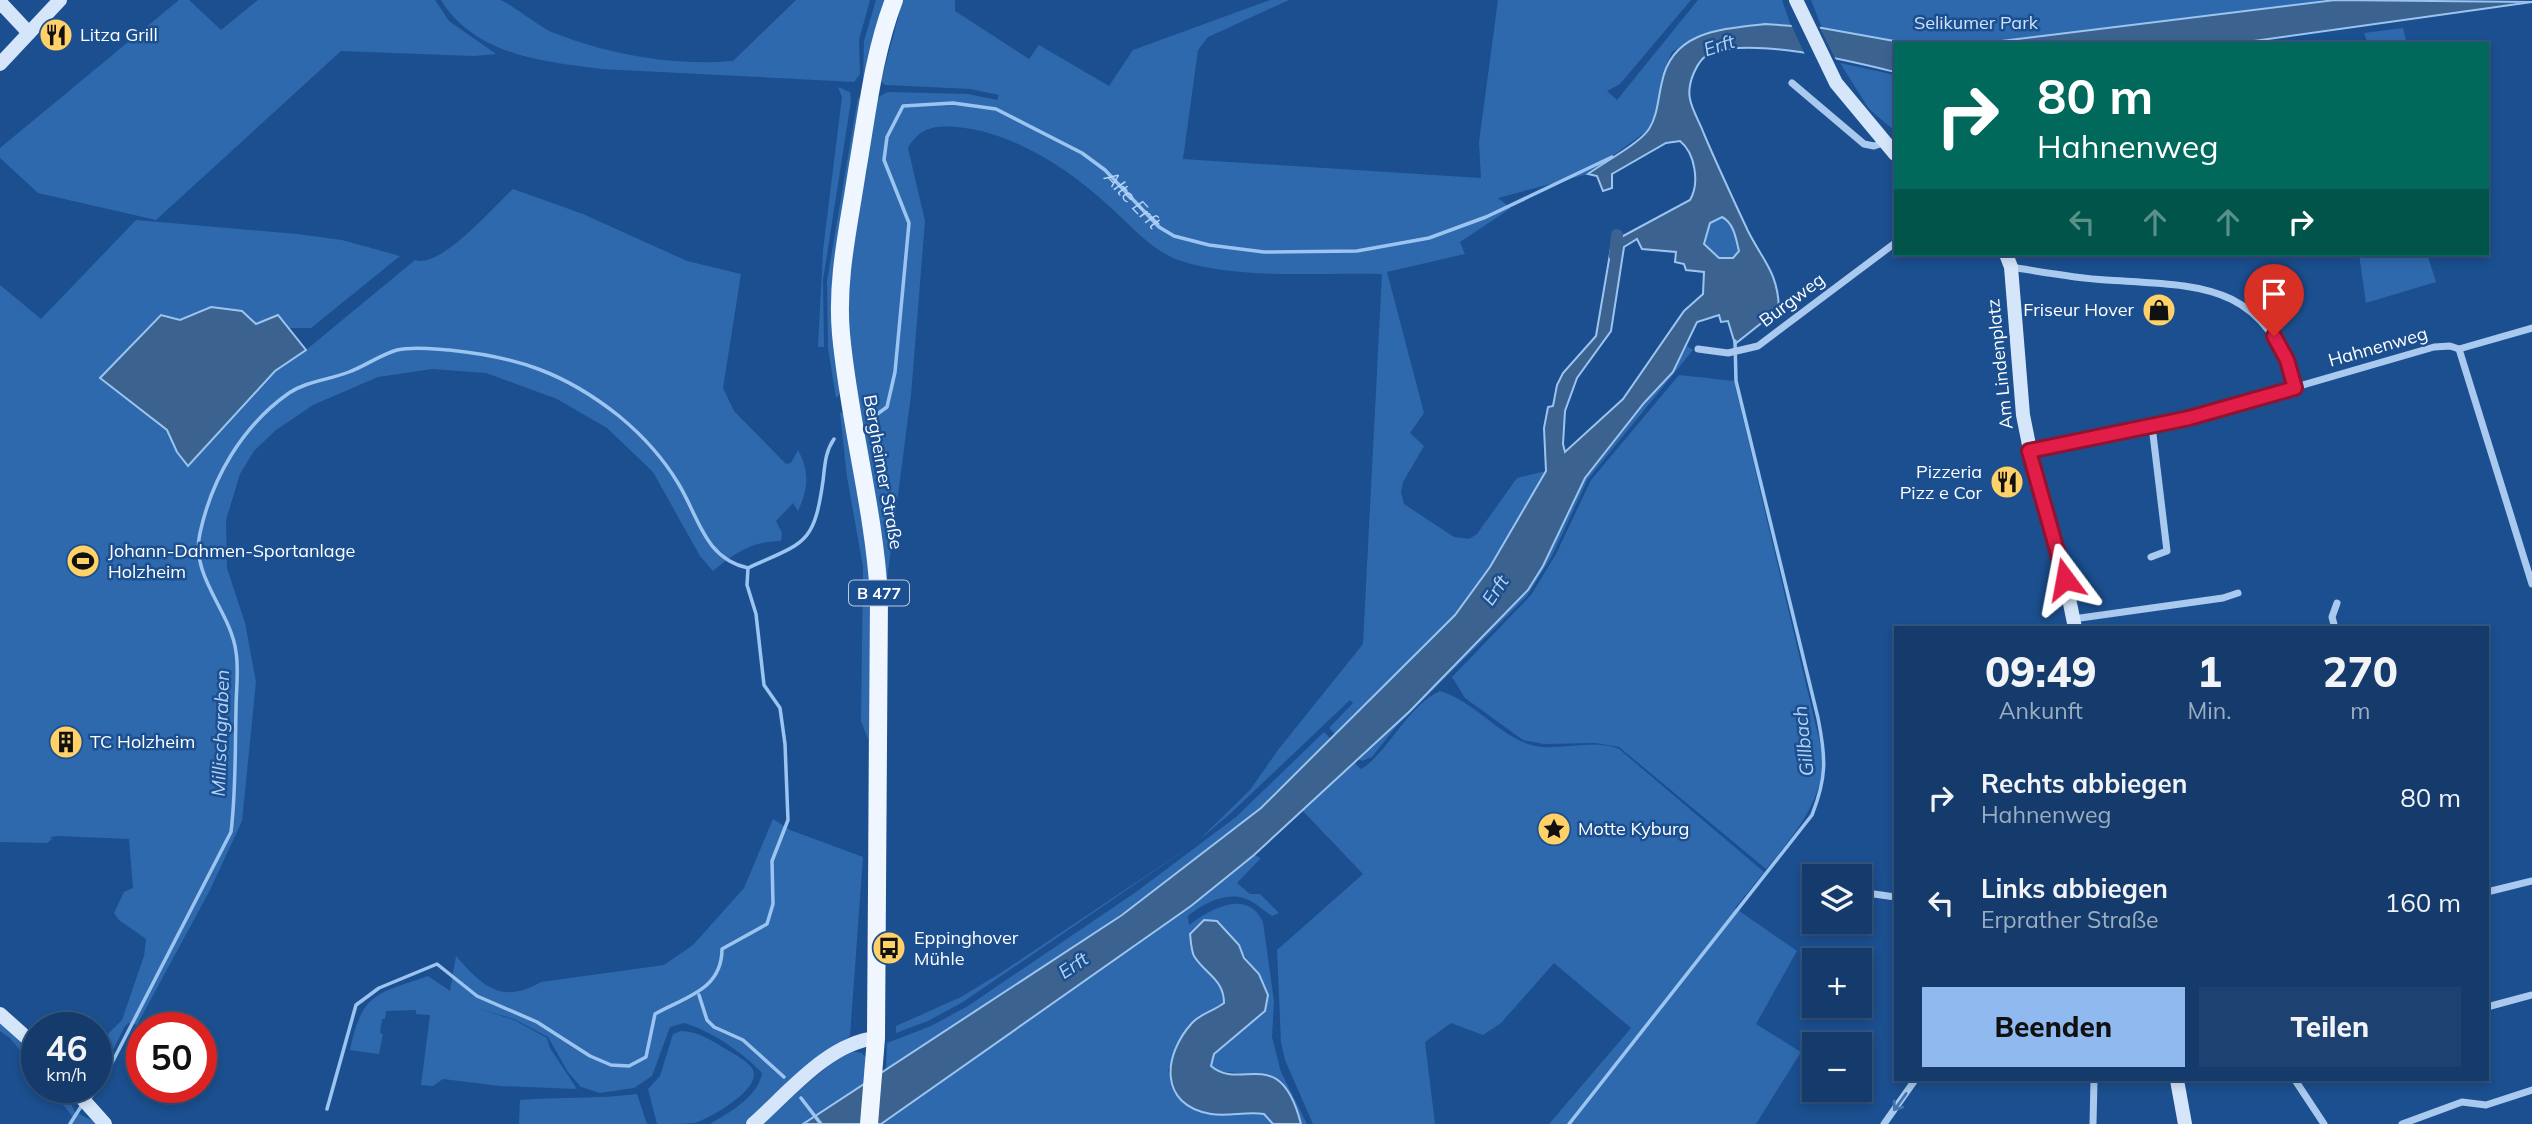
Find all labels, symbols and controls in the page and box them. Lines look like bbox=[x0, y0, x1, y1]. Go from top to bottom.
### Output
park label: Selikumer Park bbox=[1914, 11, 2039, 34]
restaurant icon: Litza Grill bbox=[37, 16, 75, 54]
place label: Litza Grill bbox=[80, 23, 158, 46]
water label: Erft bbox=[1700, 28, 1739, 61]
text: 80 m bbox=[2037, 65, 2153, 126]
icon: right bbox=[1922, 70, 2013, 161]
text: Hahnenweg bbox=[2037, 126, 2219, 166]
water label: Alte Erft bbox=[1099, 165, 1167, 235]
icon: left bbox=[2063, 203, 2101, 241]
icon: ahead bbox=[2136, 203, 2174, 241]
icon: ahead bbox=[2209, 203, 2247, 241]
icon: right bbox=[2282, 203, 2320, 241]
pin bbox=[2244, 264, 2304, 336]
street label: Burgweg bbox=[1754, 268, 1829, 332]
icon: arrive bbox=[2255, 275, 2293, 313]
shop icon: Friseur Hover bbox=[2140, 291, 2178, 329]
street label: Am Lindenplatz bbox=[1981, 298, 2018, 430]
place label: Friseur Hover bbox=[2023, 298, 2134, 321]
street label: Hahnenweg bbox=[2326, 321, 2430, 372]
street label: Bergheimer Straße bbox=[859, 393, 908, 551]
place label: Pizzeria Pizz e Cor bbox=[1900, 460, 1982, 504]
restaurant icon: Pizzeria Pizz e Cor bbox=[1988, 463, 2026, 501]
place label: Johann-Dahmen-Sportanlage Holzheim bbox=[108, 539, 355, 583]
sports icon: Johann-Dahmen-Sportanlage Holzheim bbox=[64, 542, 102, 580]
position arrow bbox=[2028, 542, 2102, 616]
water label: Erft bbox=[1476, 569, 1514, 610]
road number: B 477 bbox=[849, 580, 909, 606]
text: 09:49 bbox=[1985, 645, 2097, 698]
text: 1 bbox=[2197, 645, 2222, 698]
text: 270 bbox=[2322, 645, 2398, 698]
water label: Millischgraben bbox=[206, 669, 234, 797]
text: Ankunft bbox=[1999, 696, 2083, 725]
text: Min. bbox=[2188, 696, 2232, 725]
text: m bbox=[2350, 696, 2370, 725]
water label: Gillbach bbox=[1787, 705, 1819, 777]
building icon: TC Holzheim bbox=[47, 723, 85, 761]
place label: TC Holzheim bbox=[90, 730, 195, 753]
text: Rechts abbiegen bbox=[1981, 767, 2187, 800]
icon: right bbox=[1922, 779, 1960, 817]
text: 80 m bbox=[2400, 781, 2461, 814]
text: Hahnenweg bbox=[1981, 800, 2111, 829]
place icon: Motte Kyburg bbox=[1535, 810, 1573, 848]
place label: Motte Kyburg bbox=[1578, 817, 1689, 840]
map controls bbox=[1802, 864, 1872, 1102]
button: layers bbox=[1802, 864, 1872, 934]
text: Links abbiegen bbox=[1981, 872, 2168, 905]
icon: left bbox=[1922, 884, 1960, 922]
text: 160 m bbox=[2385, 886, 2461, 919]
text: Erprather Straße bbox=[1981, 905, 2159, 934]
place label: Eppinghover Mühle bbox=[914, 926, 1019, 970]
bus stop icon: Eppinghover Mühle bbox=[870, 929, 908, 967]
water label: Erft bbox=[1053, 946, 1094, 984]
button: + bbox=[1802, 948, 1872, 1018]
button: Beenden bbox=[1922, 987, 2185, 1067]
button: Teilen bbox=[2199, 987, 2461, 1067]
speed limit sign: 50 bbox=[126, 1012, 217, 1103]
text: 46 bbox=[45, 1026, 88, 1070]
button: − bbox=[1802, 1032, 1872, 1102]
text: km/h bbox=[46, 1063, 87, 1086]
one-way arrow bbox=[1892, 1092, 1907, 1111]

